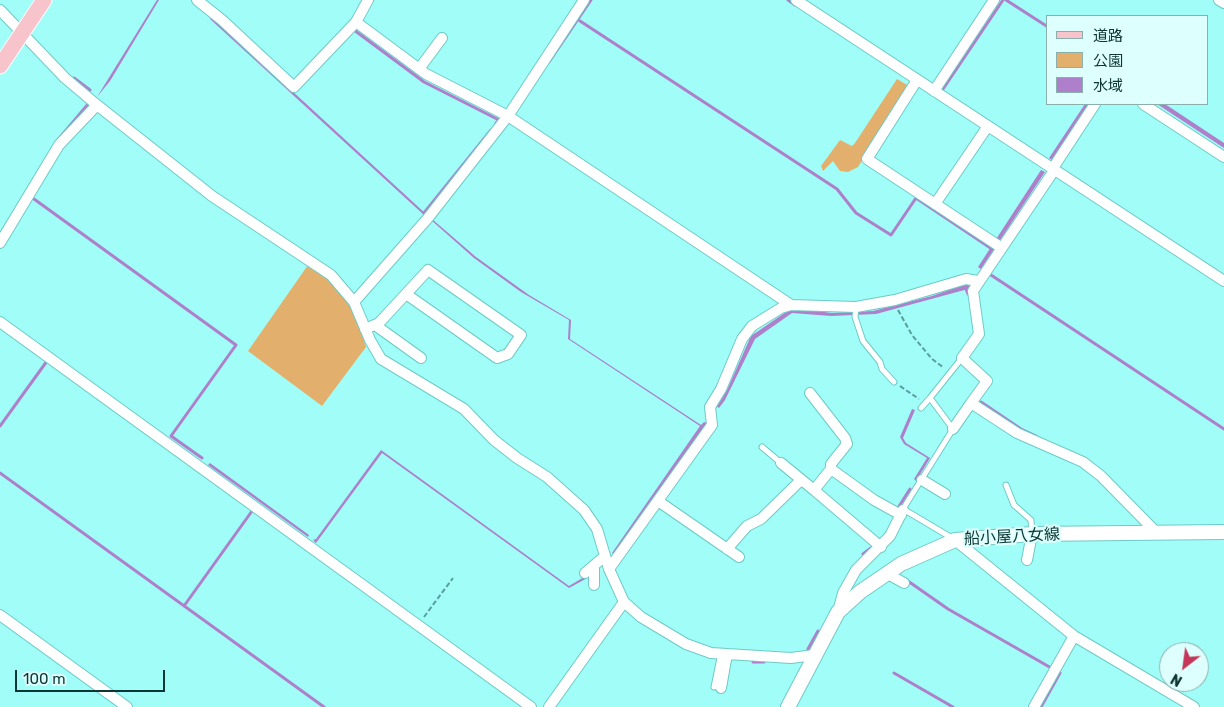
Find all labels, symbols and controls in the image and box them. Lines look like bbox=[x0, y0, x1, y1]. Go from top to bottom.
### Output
legend bbox=[1046, 15, 1209, 105]
text: 道路 bbox=[1093, 27, 1123, 45]
text: 公園 bbox=[1093, 52, 1123, 70]
text: 水域 bbox=[1093, 77, 1123, 95]
street label: 船小屋八女線 bbox=[964, 525, 1060, 549]
north arrow bbox=[1159, 642, 1209, 692]
scale bar bbox=[18, 660, 168, 692]
text: 100 m bbox=[23, 670, 65, 688]
text: N bbox=[1168, 670, 1185, 689]

